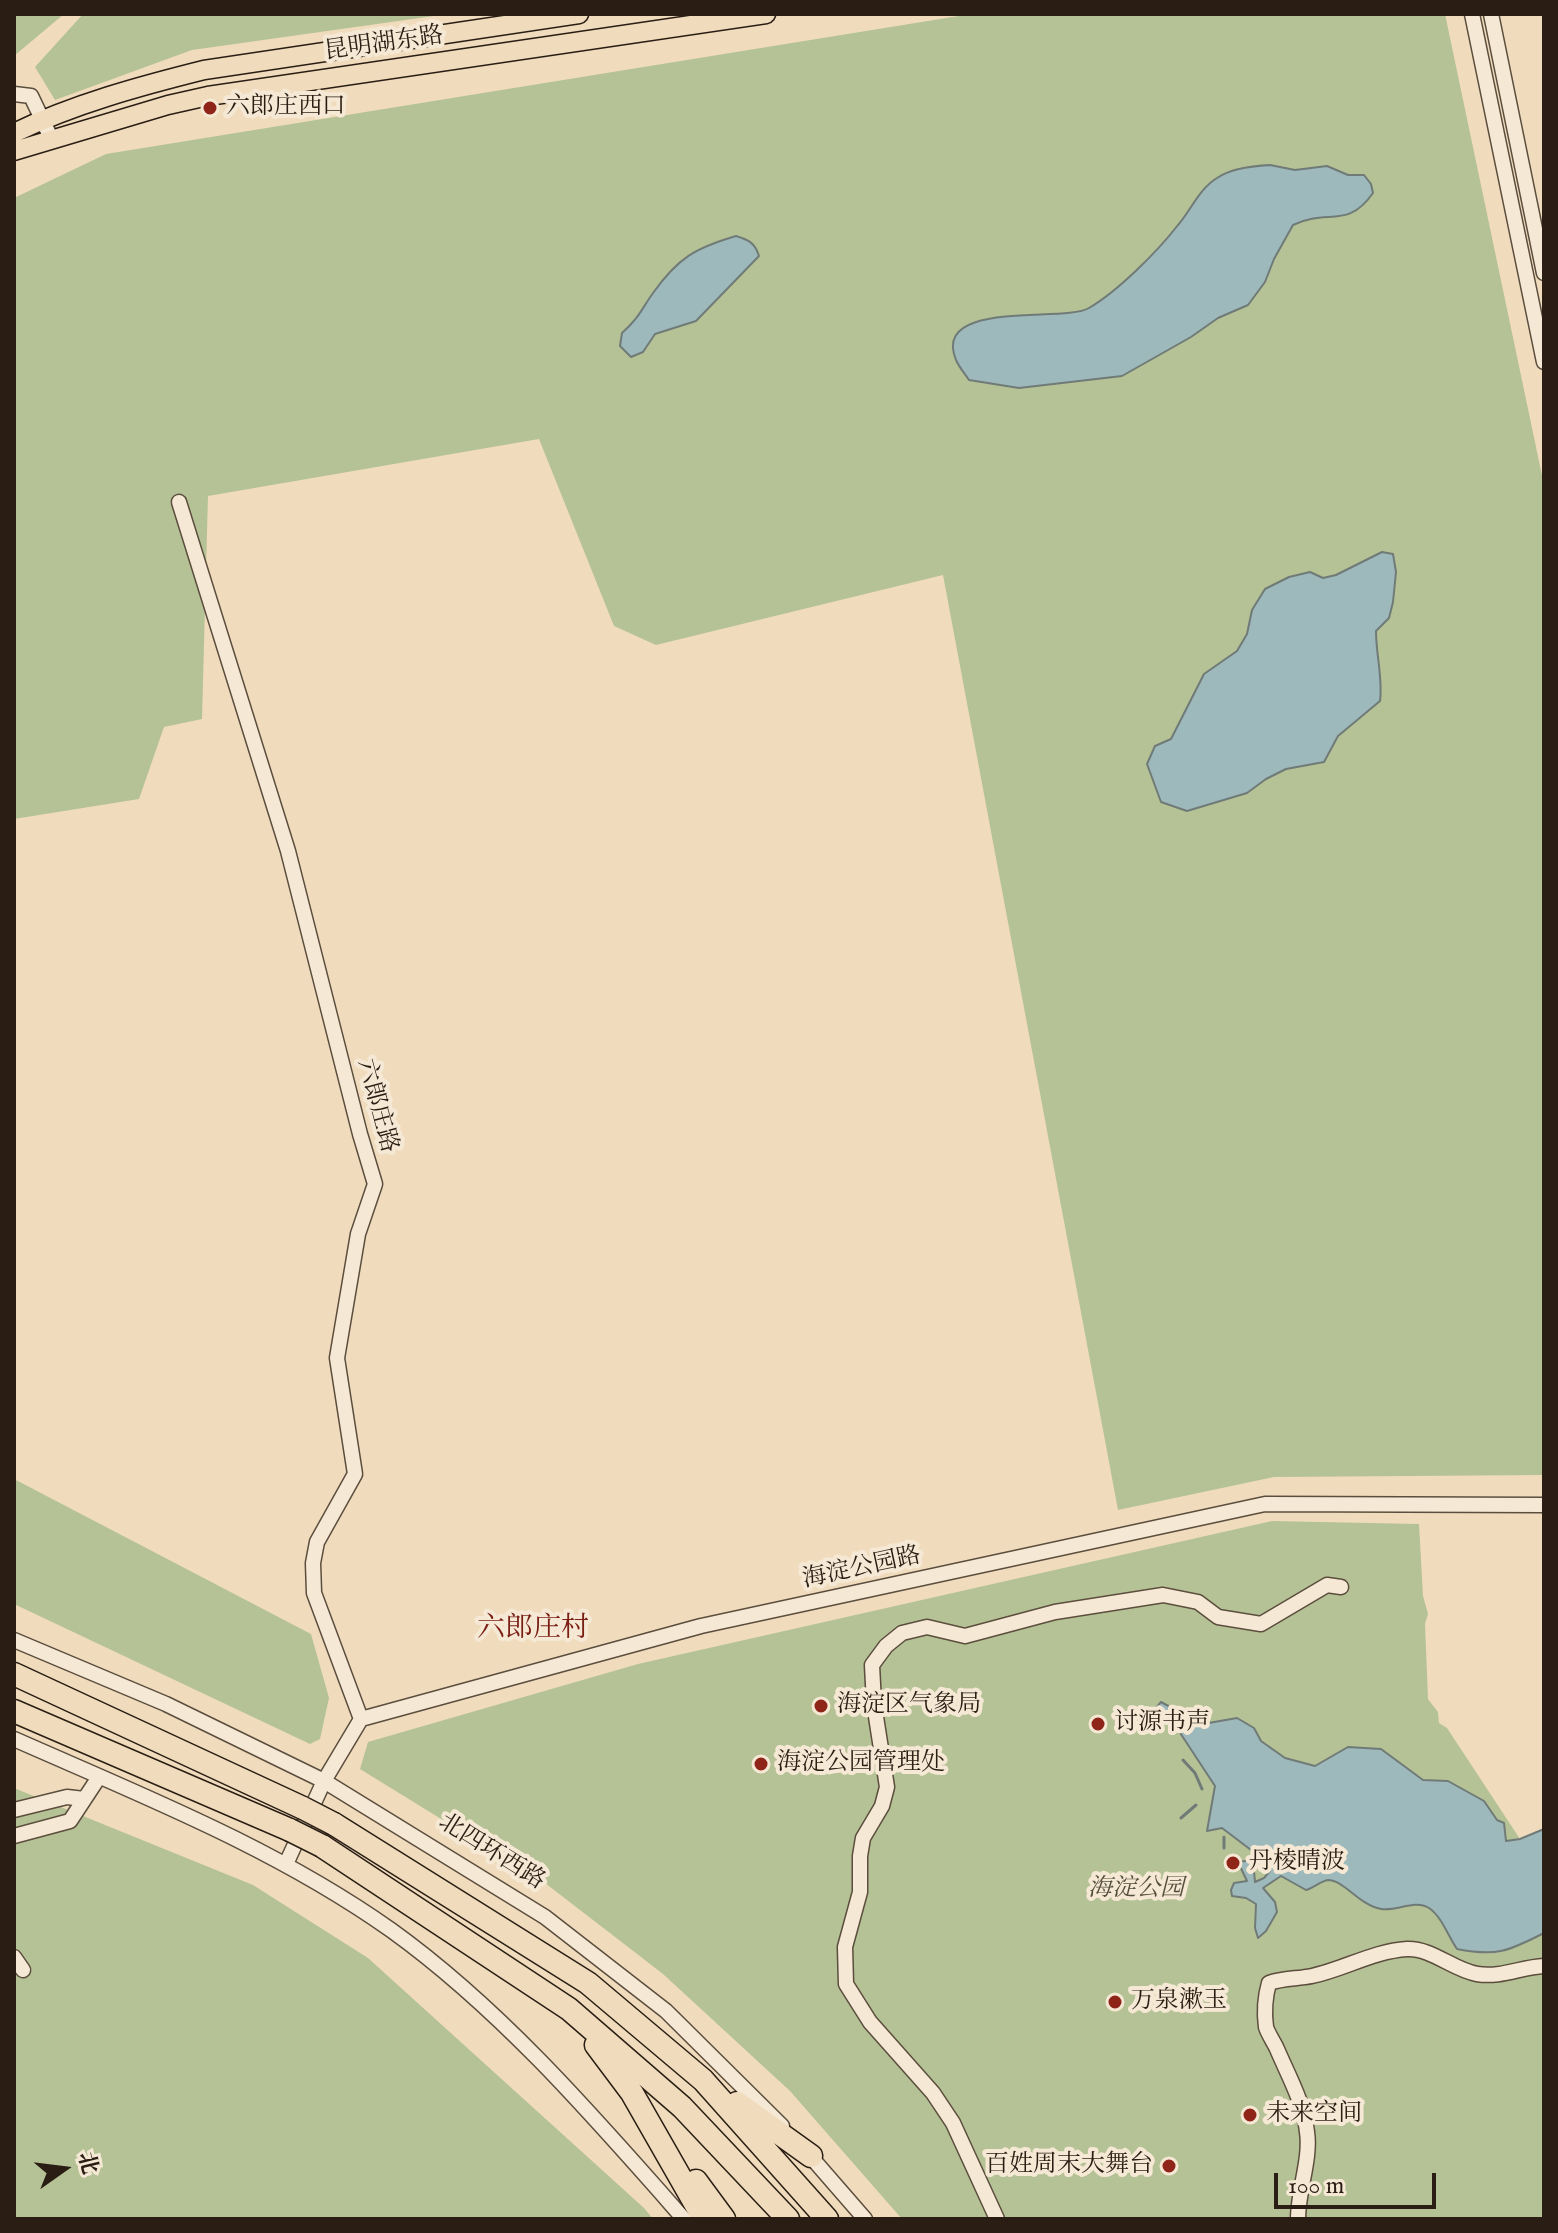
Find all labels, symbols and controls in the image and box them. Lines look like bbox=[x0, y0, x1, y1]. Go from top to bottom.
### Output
street label: 昆明湖东路 bbox=[323, 22, 445, 68]
place label: 六郎庄西口 bbox=[226, 94, 346, 122]
marker: 六郎庄西口 bbox=[201, 99, 219, 117]
street label: 六郎庄路 bbox=[350, 1056, 402, 1156]
street label: 海淀公园路 bbox=[800, 1542, 924, 1596]
district label: 六郎庄村 bbox=[477, 1613, 589, 1647]
place label: 海淀区气象局 bbox=[837, 1692, 981, 1720]
marker: 海淀区气象局 bbox=[812, 1697, 830, 1715]
place label: 讨源书声 bbox=[1114, 1710, 1210, 1738]
marker: 讨源书声 bbox=[1089, 1715, 1107, 1733]
place label: 海淀公园管理处 bbox=[777, 1750, 945, 1778]
marker: 海淀公园管理处 bbox=[752, 1755, 770, 1773]
street label: 北四环西路 bbox=[432, 1809, 550, 1897]
place label: 丹棱晴波 bbox=[1249, 1849, 1345, 1877]
marker: 丹棱晴波 bbox=[1224, 1854, 1242, 1872]
park label: 海淀公园 bbox=[1088, 1876, 1184, 1904]
place label: 万泉漱玉 bbox=[1131, 1988, 1227, 2016]
marker: 万泉漱玉 bbox=[1106, 1993, 1124, 2011]
place label: 未来空间 bbox=[1266, 2101, 1362, 2129]
marker: 未来空间 bbox=[1241, 2106, 1259, 2124]
north arrow bbox=[24, 2129, 104, 2209]
text: 北 bbox=[71, 2149, 104, 2177]
place label: 百姓周末大舞台 bbox=[985, 2152, 1153, 2180]
marker: 百姓周末大舞台 bbox=[1160, 2157, 1178, 2175]
scale bar bbox=[1278, 2157, 1440, 2207]
text: 100 m bbox=[1288, 2171, 1344, 2202]

